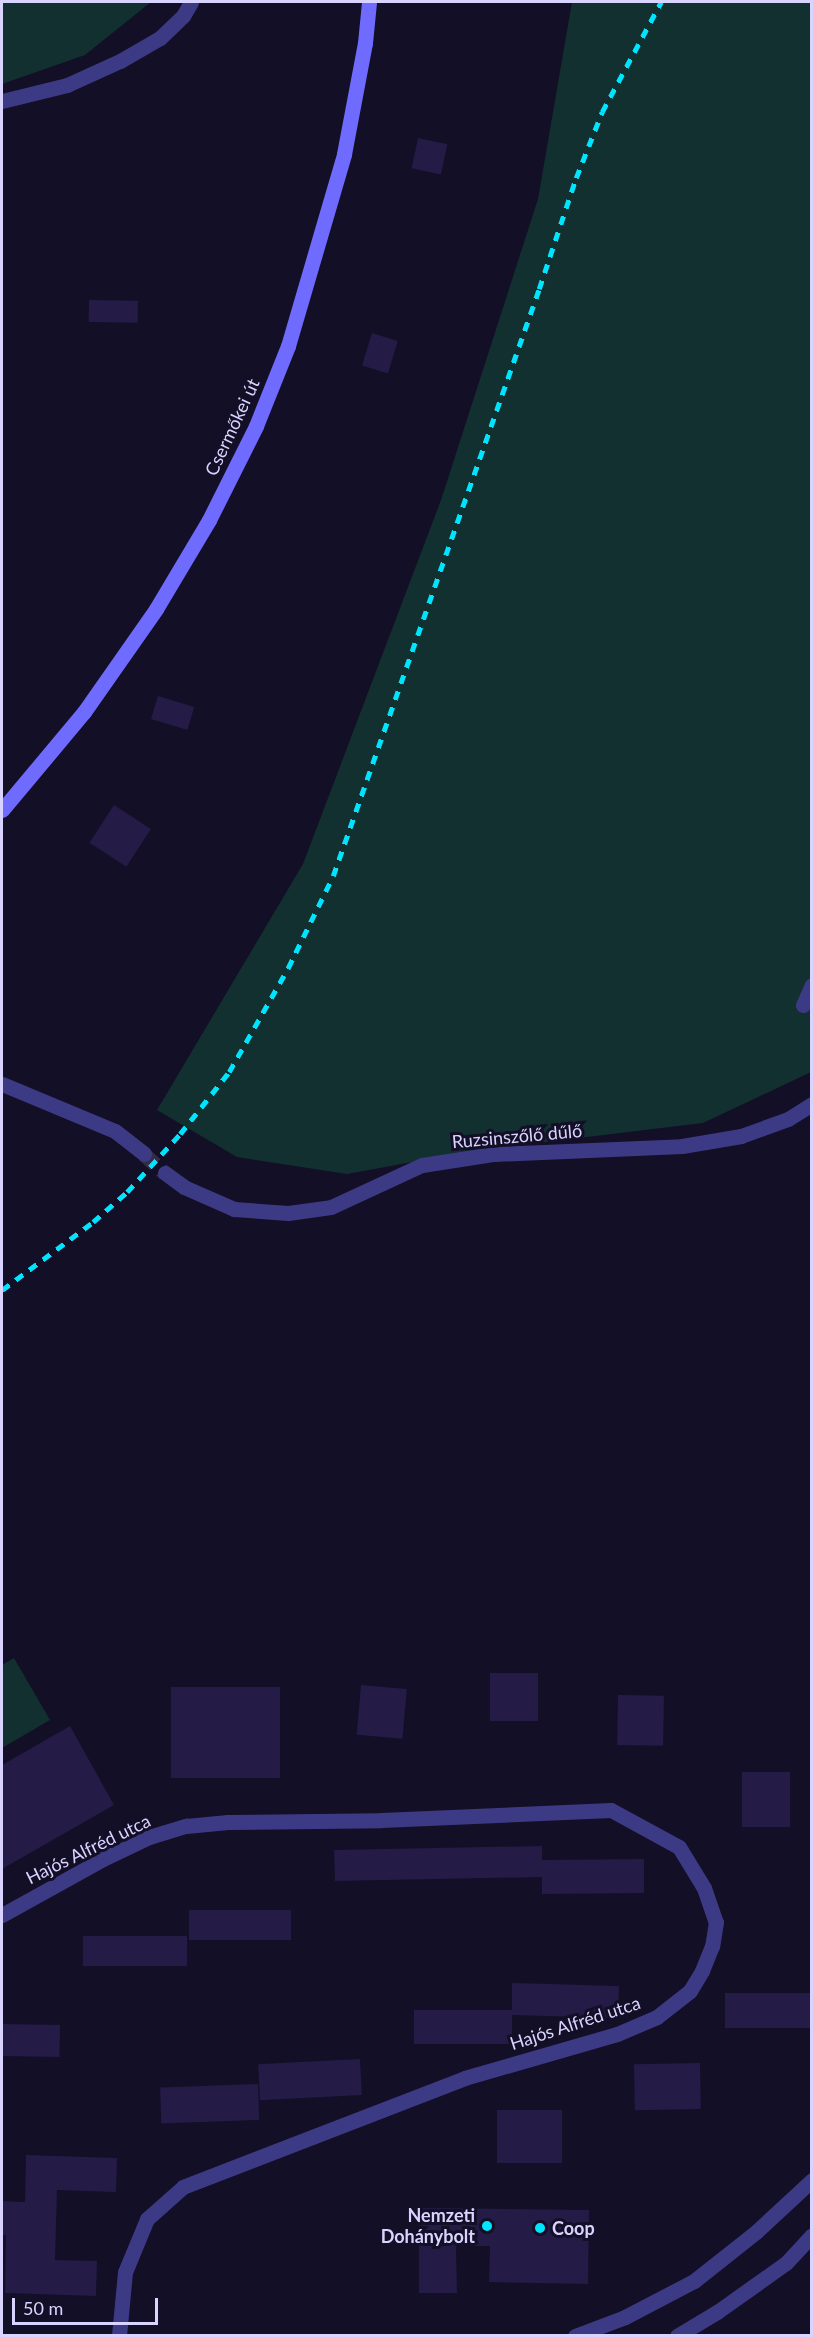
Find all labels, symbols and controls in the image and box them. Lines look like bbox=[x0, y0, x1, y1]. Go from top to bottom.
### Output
street label: Csermőkei út bbox=[200, 375, 264, 479]
street label: Ruzsinszőlő dűlő bbox=[451, 1120, 583, 1152]
street label: Hajós Alfréd utca bbox=[22, 1809, 154, 1889]
street label: Hajós Alfréd utca bbox=[507, 1992, 643, 2054]
place label: Nemzeti Dohánybolt bbox=[381, 2205, 475, 2248]
place label: Coop bbox=[552, 2217, 595, 2239]
marker: Nemzeti Dohánybolt bbox=[480, 2219, 494, 2233]
marker: Coop bbox=[533, 2221, 547, 2235]
scale bar bbox=[15, 2286, 160, 2324]
text: 50 m bbox=[23, 2297, 63, 2319]

